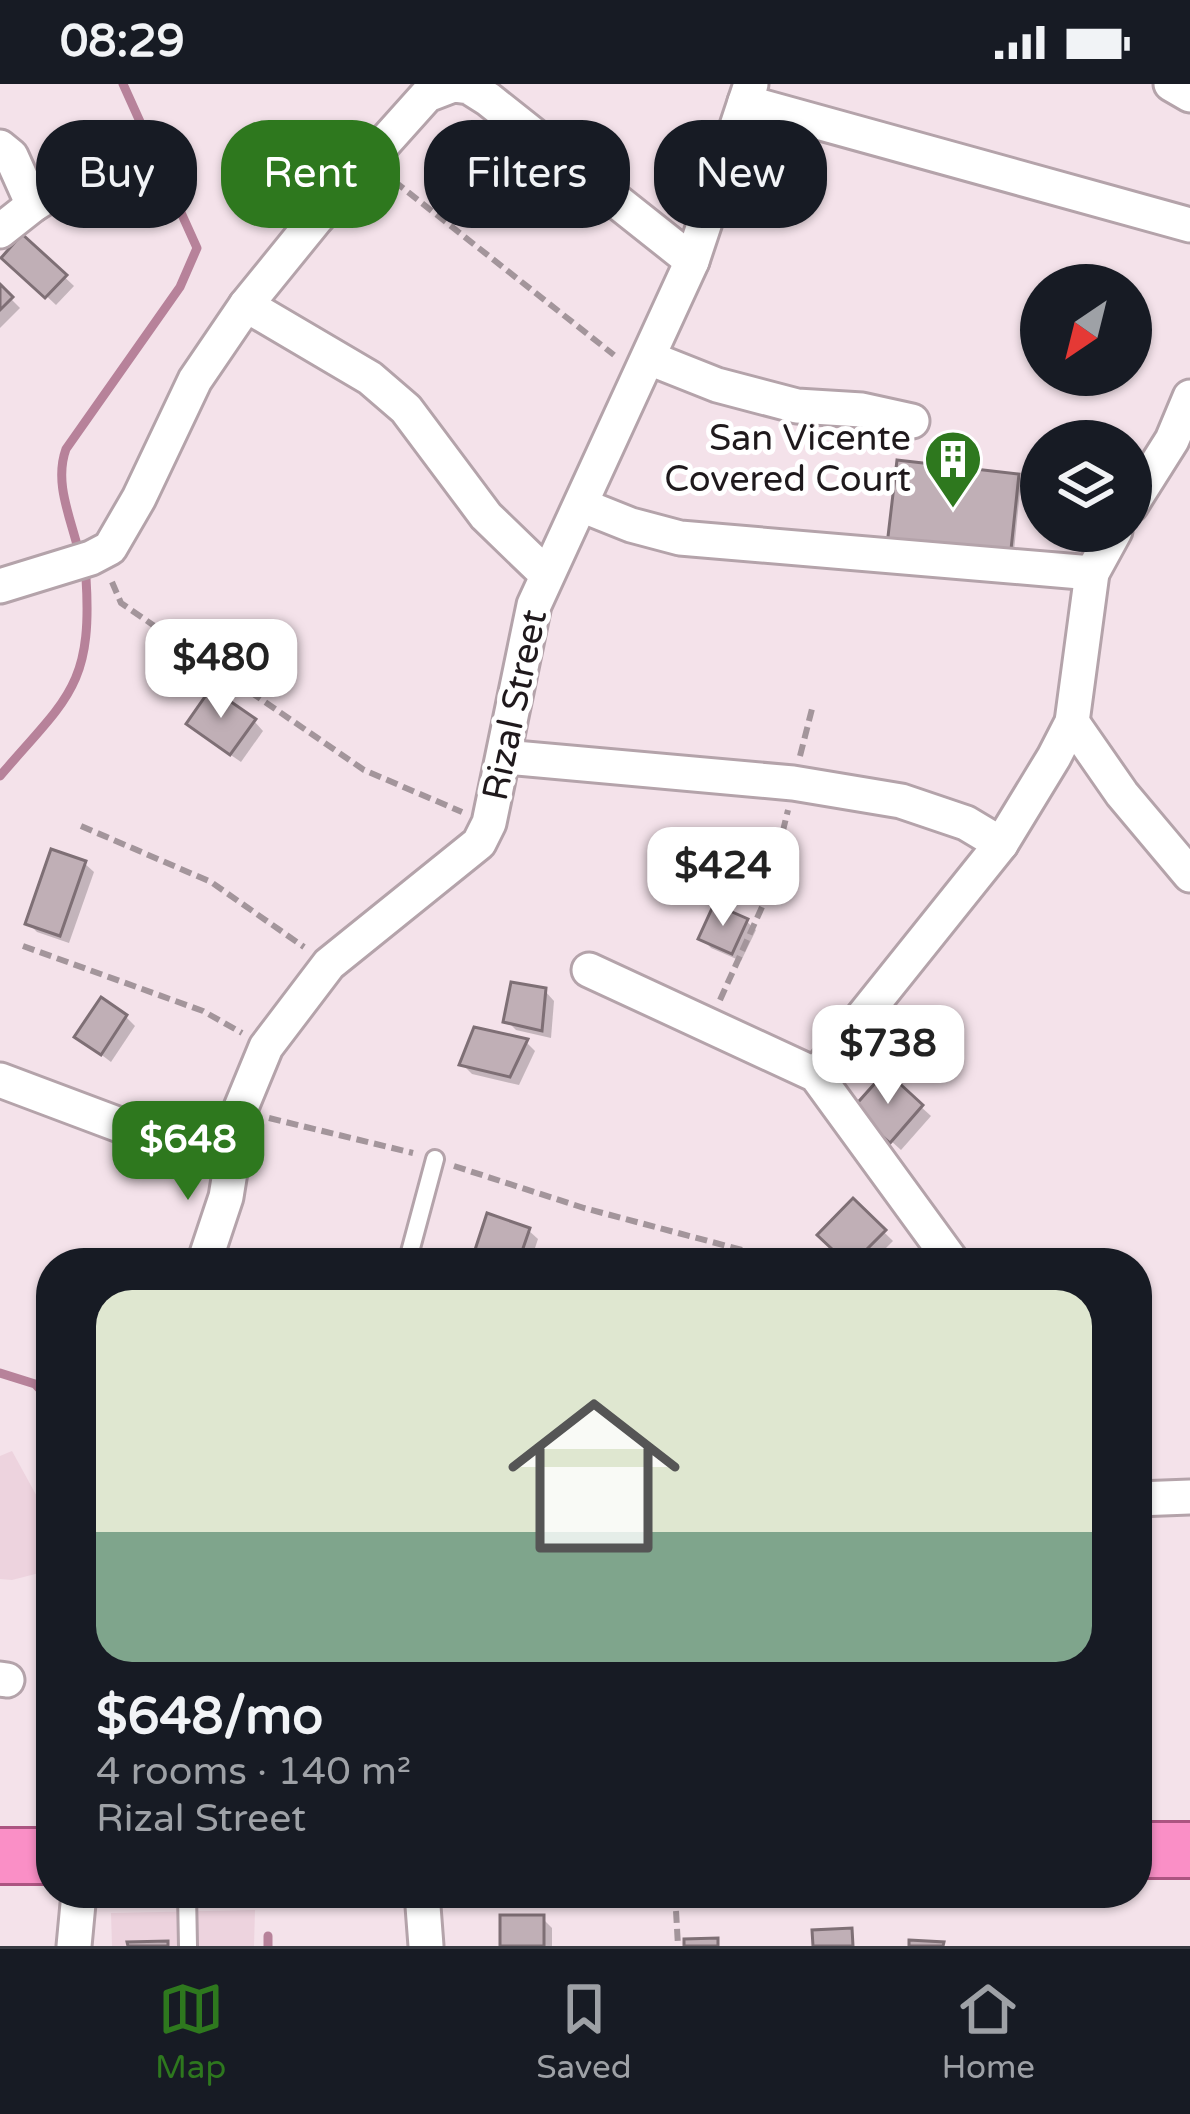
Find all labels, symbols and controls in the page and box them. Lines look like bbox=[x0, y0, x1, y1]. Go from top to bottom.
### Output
text: 08:29 bbox=[60, 15, 185, 69]
chip: Buy bbox=[36, 120, 197, 228]
chip: Rent bbox=[221, 120, 400, 228]
chip: Filters bbox=[424, 120, 630, 228]
chip: New bbox=[654, 120, 827, 228]
north arrow bbox=[1020, 264, 1152, 396]
map controls bbox=[1020, 264, 1152, 552]
place label: San Vicente Covered Court bbox=[664, 417, 911, 501]
button: layers bbox=[1020, 420, 1152, 552]
building icon: San Vicente Covered Court bbox=[922, 428, 984, 510]
street label: Rizal Street bbox=[474, 606, 556, 804]
pin: $480 bbox=[150, 619, 292, 721]
text: $480 bbox=[172, 634, 270, 681]
pin: $424 bbox=[652, 827, 794, 929]
text: $424 bbox=[674, 842, 772, 889]
pin: $738 bbox=[817, 1005, 959, 1107]
text: $738 bbox=[839, 1020, 937, 1067]
pin: $648 bbox=[117, 1101, 259, 1203]
text: $648 bbox=[139, 1116, 237, 1163]
icon: home bbox=[486, 1368, 702, 1584]
text: $648/mo bbox=[96, 1686, 323, 1748]
text: 4 rooms · 140 m² bbox=[96, 1748, 411, 1795]
text: Rizal Street bbox=[96, 1795, 306, 1842]
tab: Map bbox=[155, 1976, 226, 2087]
tab: Saved bbox=[536, 1976, 632, 2087]
tab: Home bbox=[942, 1976, 1035, 2087]

